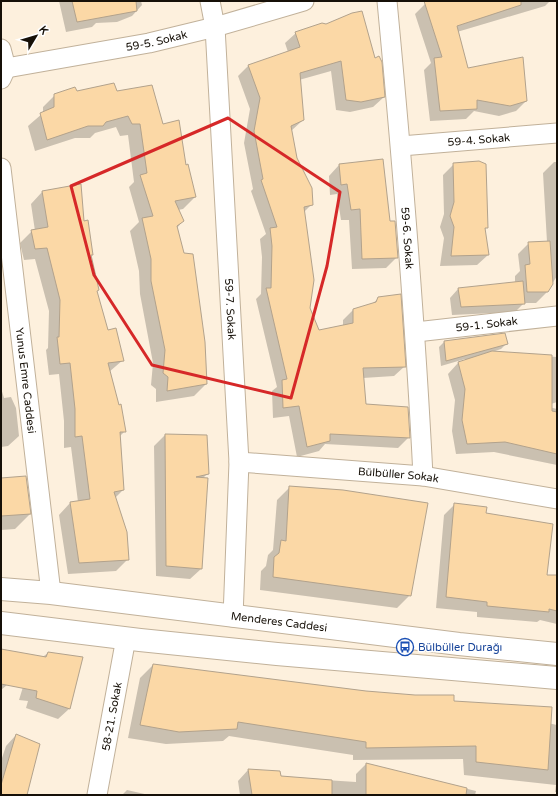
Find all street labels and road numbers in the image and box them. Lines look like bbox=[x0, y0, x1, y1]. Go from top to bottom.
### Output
street label: 59-5. Sokak bbox=[125, 28, 189, 54]
street label: 59-4. Sokak bbox=[447, 131, 511, 149]
street label: 59-6. Sokak bbox=[398, 206, 416, 270]
street label: 59-7. Sokak bbox=[222, 278, 238, 340]
street label: 59-1. Sokak bbox=[455, 315, 518, 334]
street label: Yunus Emre Caddesi bbox=[13, 327, 38, 434]
street label: Bülbüller Sokak bbox=[358, 465, 440, 486]
street label: Menderes Caddesi bbox=[230, 610, 328, 634]
street label: 58-21. Sokak bbox=[99, 681, 125, 752]

